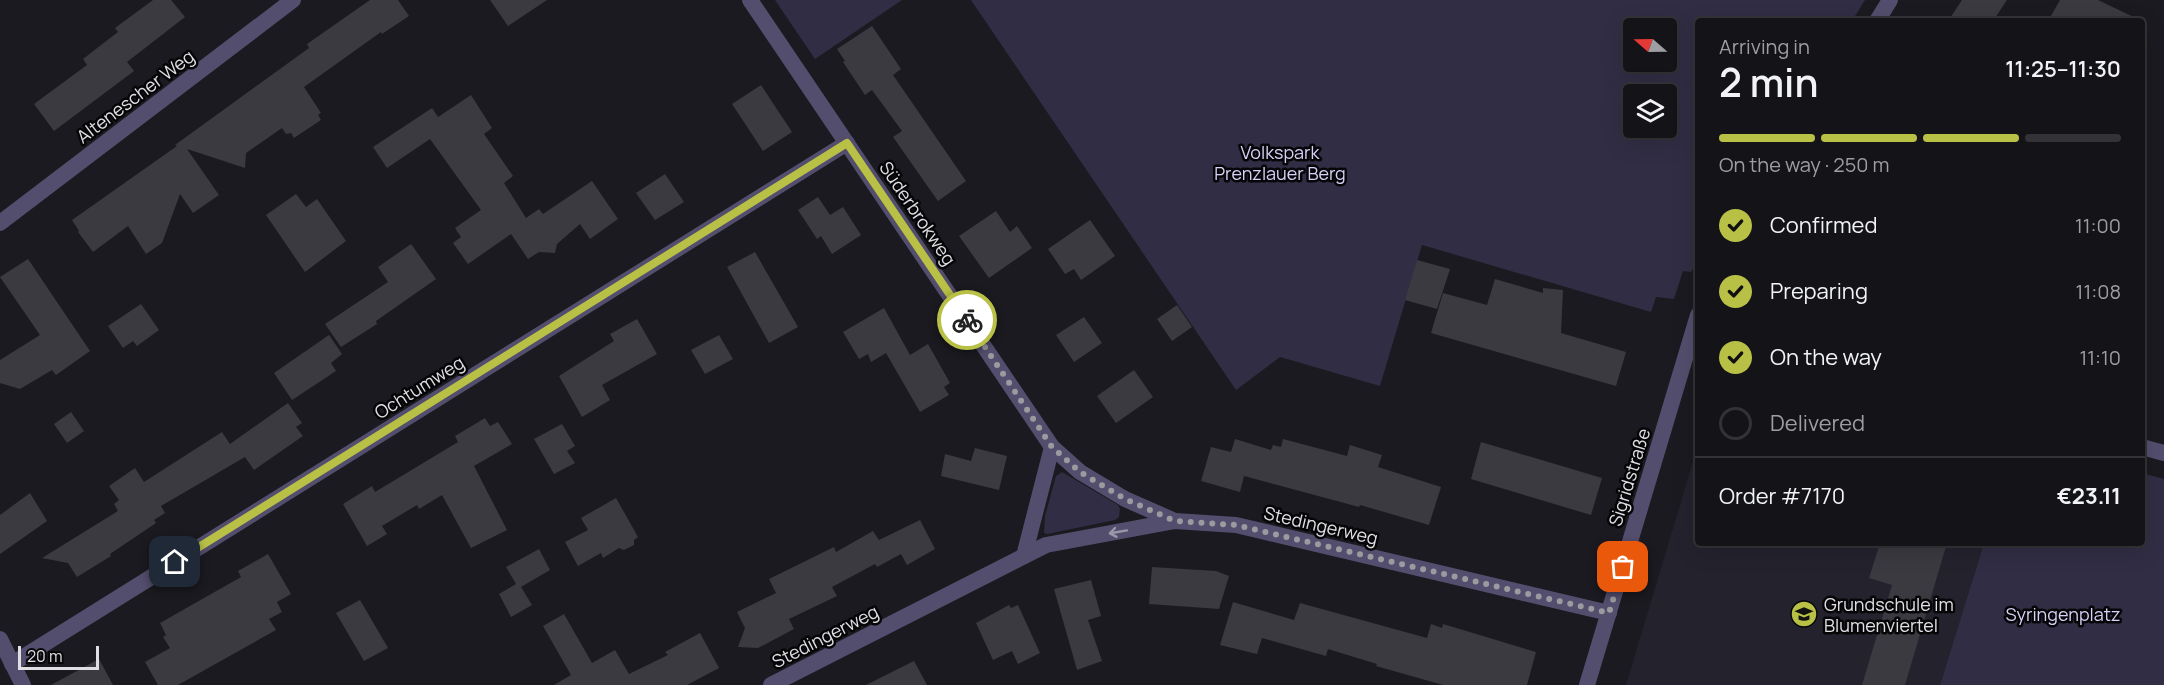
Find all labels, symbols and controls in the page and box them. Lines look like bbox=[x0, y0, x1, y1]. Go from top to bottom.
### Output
north arrow bbox=[1623, 18, 1677, 72]
map controls bbox=[1623, 18, 1677, 138]
text: Arriving in bbox=[1719, 33, 1810, 60]
street label: Altenescher Weg bbox=[71, 44, 199, 148]
text: 11:25–11:30 bbox=[2005, 54, 2121, 84]
text: 2 min bbox=[1719, 55, 1818, 109]
button: layers bbox=[1623, 84, 1677, 138]
park label: Volkspark Prenzlauer Berg bbox=[1214, 140, 1346, 185]
text: On the way · 250 m bbox=[1719, 151, 1889, 178]
street label: Süderbrokweg bbox=[874, 156, 962, 270]
icon: check bbox=[1719, 209, 1752, 242]
text: Confirmed bbox=[1770, 210, 1878, 240]
text: 11:00 bbox=[2075, 212, 2121, 239]
icon: check bbox=[1719, 275, 1752, 308]
text: Preparing bbox=[1770, 276, 1868, 306]
text: 11:08 bbox=[2076, 278, 2121, 305]
courier bbox=[937, 290, 997, 350]
icon: bike bbox=[951, 304, 984, 337]
icon: check bbox=[1719, 341, 1752, 374]
text: On the way bbox=[1770, 342, 1882, 372]
text: 11:10 bbox=[2079, 344, 2121, 371]
street label: Ochtumweg bbox=[370, 350, 468, 424]
text: Delivered bbox=[1770, 408, 1865, 438]
street label: Sigridstraße bbox=[1603, 425, 1655, 529]
text: Order #7170 bbox=[1719, 481, 1845, 511]
text: €23.11 bbox=[2057, 481, 2121, 511]
street label: Stedingerweg bbox=[1262, 500, 1380, 550]
one-way arrow bbox=[1108, 526, 1128, 537]
pin bbox=[149, 536, 200, 587]
pin bbox=[1597, 541, 1648, 592]
icon: home bbox=[158, 545, 191, 578]
icon: bag bbox=[1606, 550, 1639, 583]
place label: Grundschule im Blumenviertel bbox=[1824, 592, 1954, 637]
street label: Stedingerweg bbox=[768, 599, 882, 673]
school or university icon: Grundschule im Blumenviertel bbox=[1789, 599, 1819, 629]
park label: Syringenplatz bbox=[2006, 602, 2121, 626]
scale bar bbox=[18, 643, 99, 670]
text: 20 m bbox=[27, 645, 63, 667]

